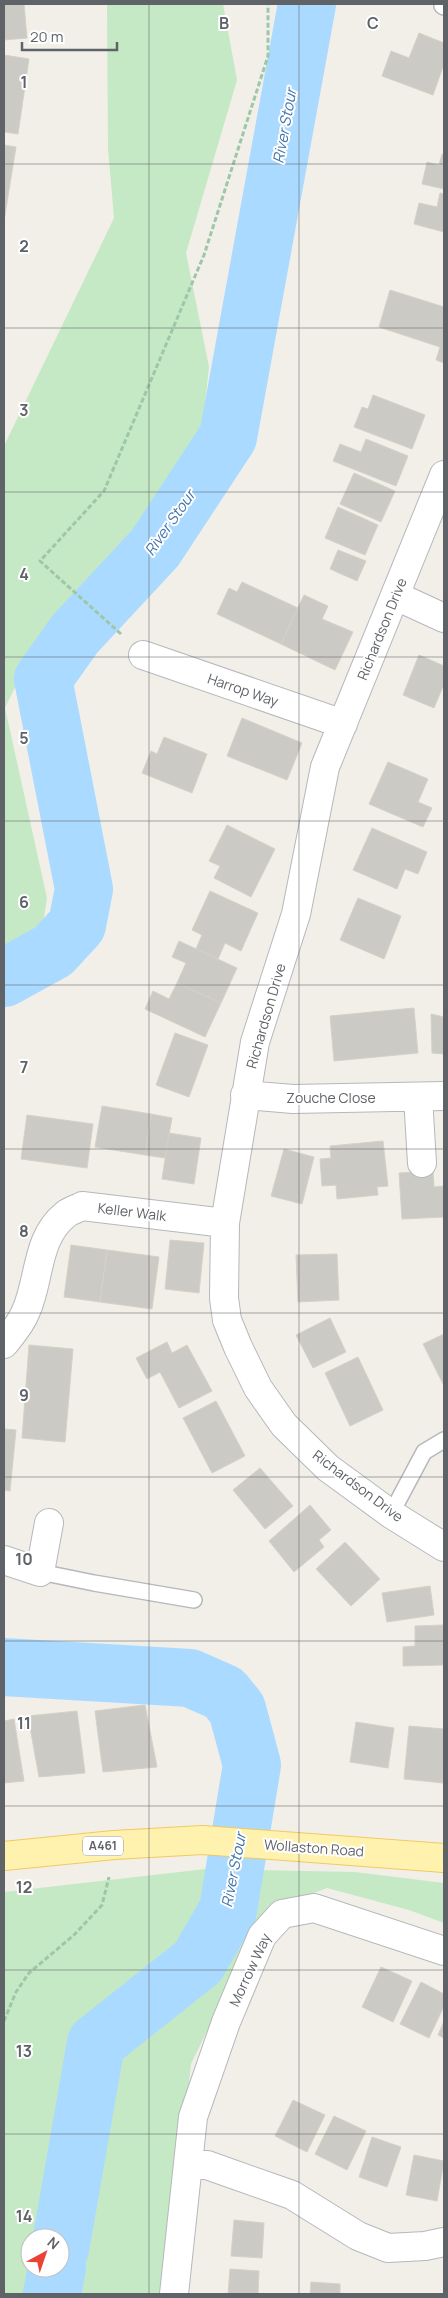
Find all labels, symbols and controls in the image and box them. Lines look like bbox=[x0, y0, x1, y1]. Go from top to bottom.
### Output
text: B bbox=[219, 12, 229, 34]
text: C bbox=[367, 12, 379, 34]
scale bar bbox=[22, 20, 118, 52]
text: 20 m bbox=[30, 26, 63, 47]
text: 1 bbox=[20, 71, 28, 93]
water label: River Stour bbox=[268, 84, 302, 165]
text: 2 bbox=[19, 235, 29, 257]
text: 3 bbox=[19, 399, 29, 421]
water label: River Stour bbox=[139, 484, 201, 560]
text: 4 bbox=[19, 563, 29, 585]
street label: Richardson Drive bbox=[352, 575, 411, 683]
street label: Harrop Way bbox=[205, 669, 282, 711]
text: 5 bbox=[19, 727, 29, 749]
text: 6 bbox=[19, 891, 29, 913]
street label: Richardson Drive bbox=[241, 961, 290, 1071]
text: 7 bbox=[20, 1056, 28, 1078]
street label: Zouche Close bbox=[286, 1088, 376, 1107]
street label: Keller Walk bbox=[97, 1198, 168, 1225]
text: 8 bbox=[19, 1220, 29, 1242]
text: 9 bbox=[19, 1384, 29, 1406]
street label: Richardson Drive bbox=[309, 1445, 407, 1526]
text: 10 bbox=[15, 1548, 33, 1570]
text: 11 bbox=[17, 1712, 31, 1734]
water label: River Stour bbox=[216, 1828, 252, 1909]
street label: Wollaston Road bbox=[263, 1835, 365, 1860]
road number: A461 bbox=[83, 1836, 123, 1855]
text: 12 bbox=[16, 1876, 32, 1898]
street label: Morrow Way bbox=[224, 1930, 275, 2009]
text: 13 bbox=[16, 2040, 32, 2062]
text: 14 bbox=[16, 2205, 32, 2227]
north arrow bbox=[20, 2228, 70, 2278]
text: N bbox=[44, 2232, 64, 2253]

